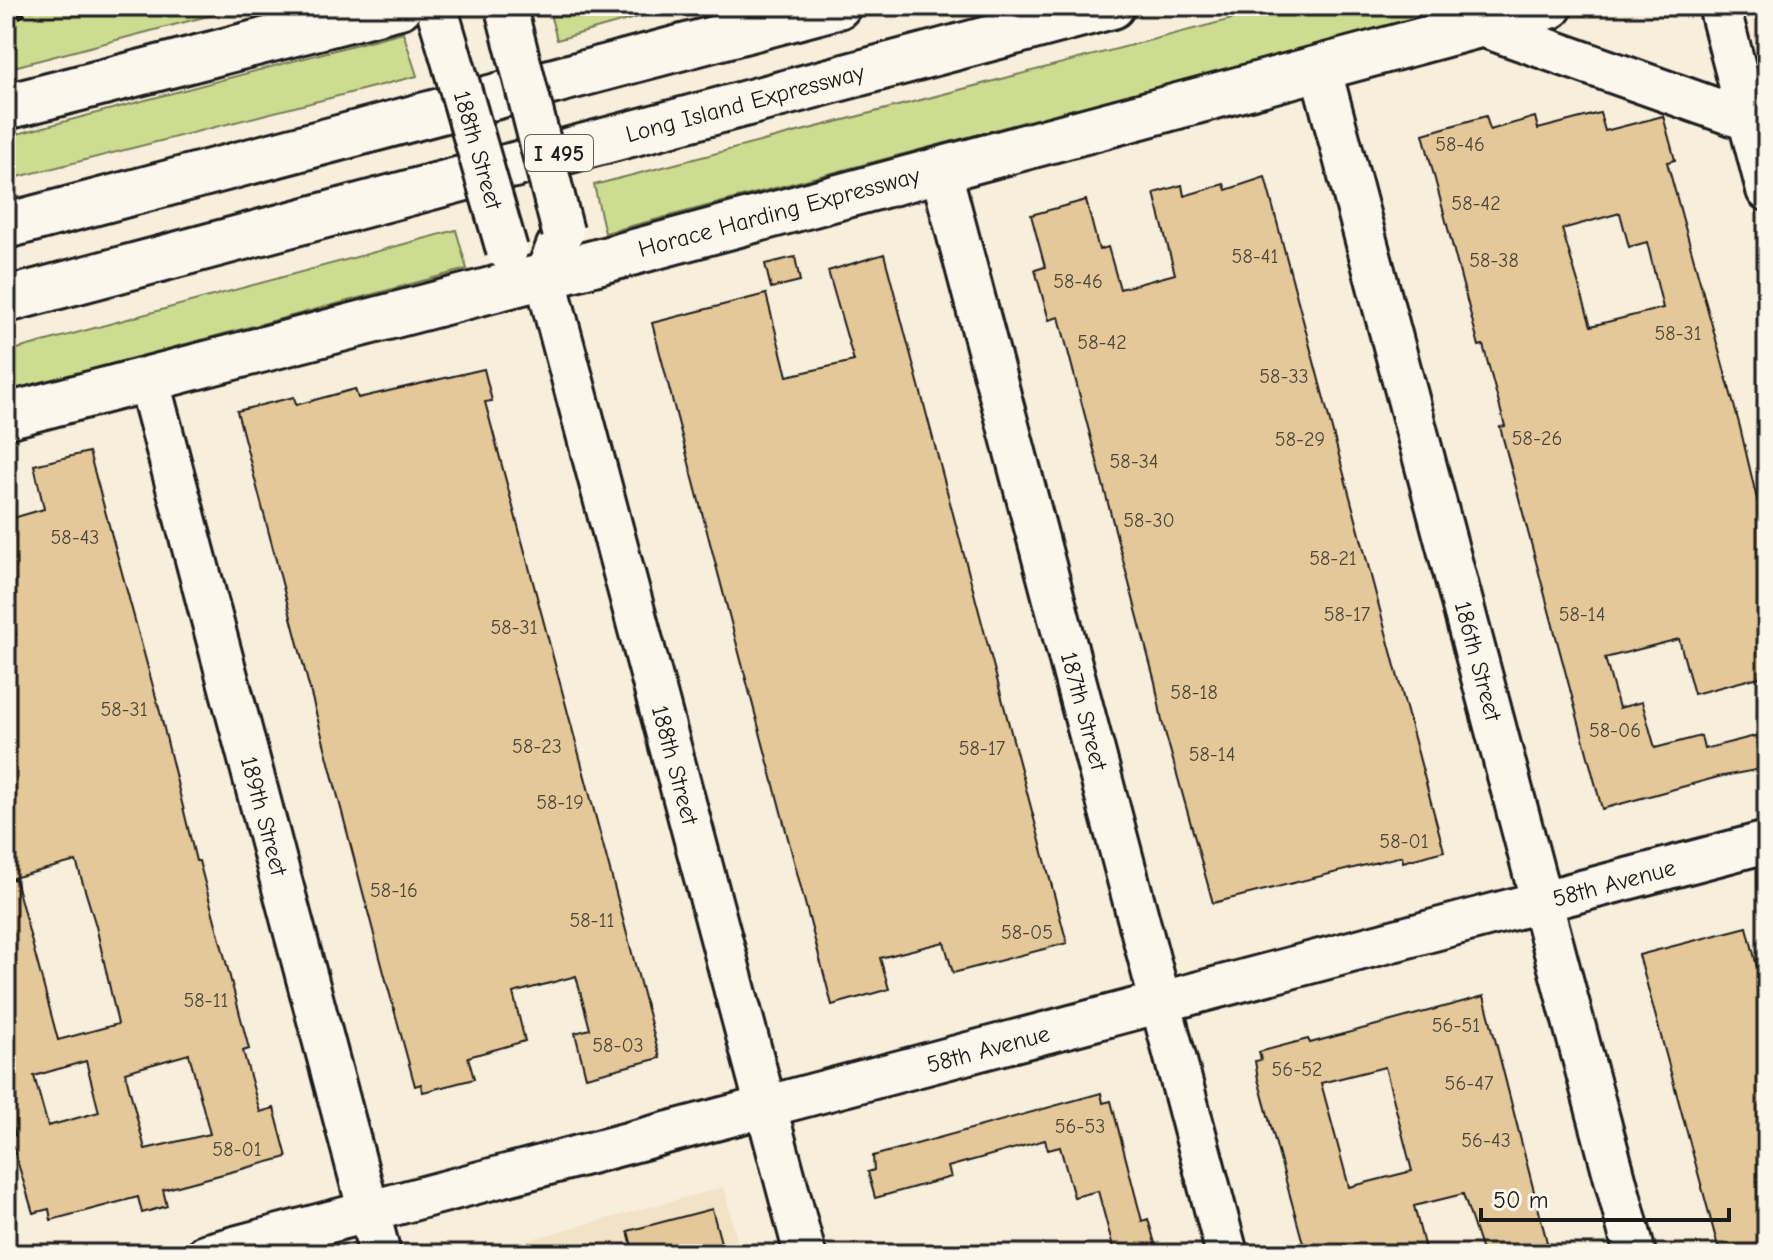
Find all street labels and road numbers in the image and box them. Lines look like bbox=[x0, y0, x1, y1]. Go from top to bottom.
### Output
street label: Long Island Expressway bbox=[623, 58, 868, 148]
street label: 188th Street bbox=[448, 87, 509, 214]
road number: I 495 bbox=[525, 135, 593, 171]
street label: Horace Harding Expressway bbox=[635, 161, 923, 263]
street label: 186th Street bbox=[1449, 598, 1508, 725]
street label: 187th Street bbox=[1055, 649, 1113, 774]
street label: 188th Street bbox=[646, 702, 705, 829]
street label: 189th Street bbox=[235, 753, 294, 880]
street label: 58th Avenue bbox=[1549, 853, 1679, 913]
street label: 58th Avenue bbox=[923, 1019, 1053, 1079]

